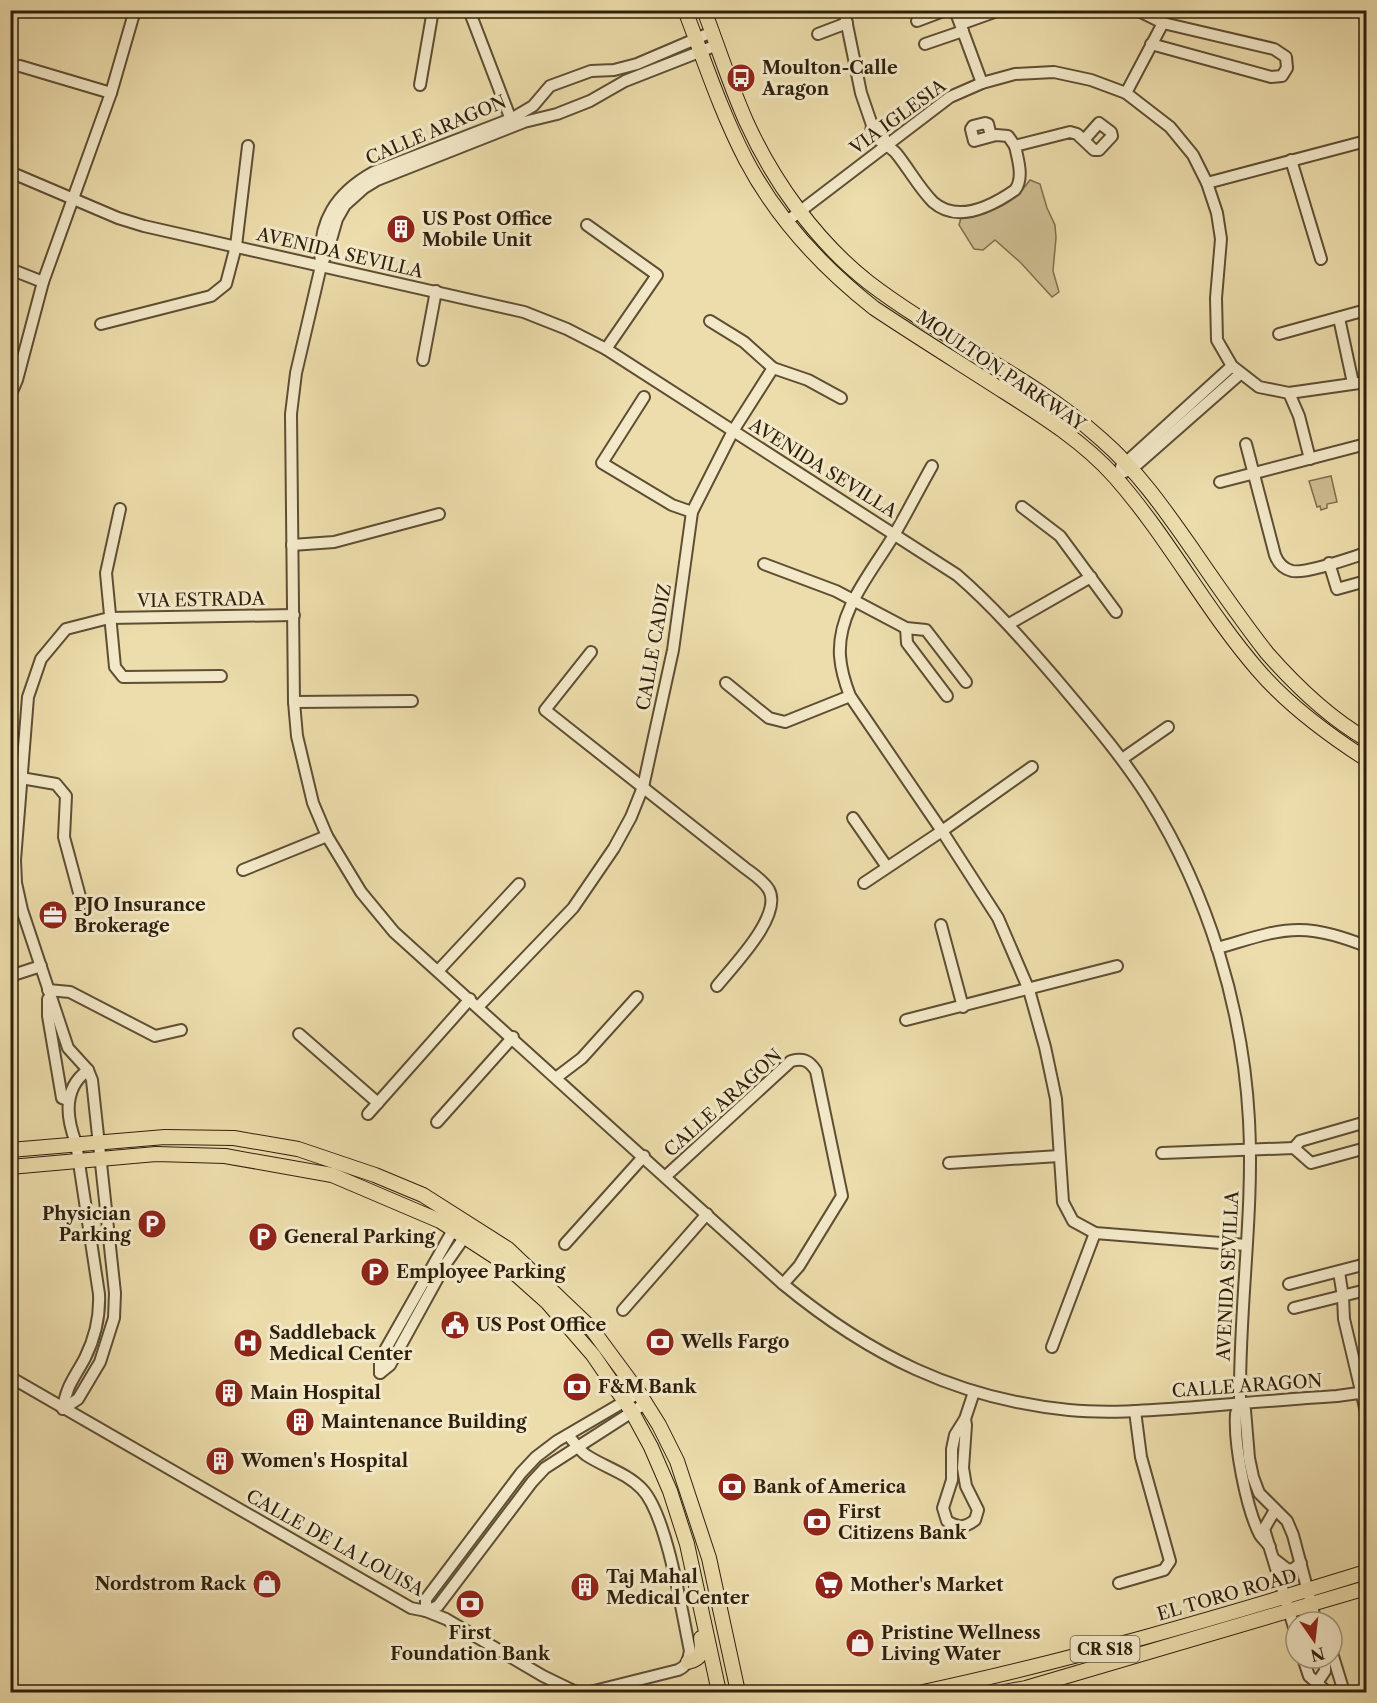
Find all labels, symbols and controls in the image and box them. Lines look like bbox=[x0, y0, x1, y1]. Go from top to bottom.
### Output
place label: Moulton-Calle Aragon bbox=[761, 57, 898, 100]
bus stop icon: Moulton-Calle Aragon bbox=[725, 62, 757, 94]
street label: VIA IGLESIA bbox=[845, 74, 951, 160]
street label: CALLE ARAGON bbox=[362, 90, 510, 170]
place label: US Post Office Mobile Unit bbox=[422, 208, 552, 251]
building icon: US Post Office Mobile Unit bbox=[385, 213, 417, 245]
street label: AVENIDA SEVILLA bbox=[254, 223, 426, 283]
street label: MOULTON PARKWAY bbox=[912, 306, 1091, 436]
street label: AVENIDA SEVILLA bbox=[744, 413, 902, 523]
street label: CALLE CADIZ bbox=[632, 582, 676, 712]
street label: VIA ESTRADA bbox=[136, 588, 266, 612]
place label: PJO Insurance Brokerage bbox=[74, 894, 206, 937]
office icon: PJO Insurance Brokerage bbox=[37, 899, 69, 931]
street label: CALLE ARAGON bbox=[660, 1044, 786, 1162]
street label: AVENIDA SEVILLA bbox=[1213, 1190, 1243, 1363]
place label: Physician Parking bbox=[42, 1203, 132, 1246]
parking icon: Physician Parking bbox=[136, 1208, 168, 1240]
parking icon: General Parking bbox=[247, 1221, 279, 1253]
place label: General Parking bbox=[284, 1226, 436, 1248]
parking icon: Employee Parking bbox=[359, 1256, 391, 1288]
place label: Employee Parking bbox=[396, 1261, 566, 1283]
public building icon: US Post Office bbox=[439, 1309, 471, 1341]
place label: US Post Office bbox=[476, 1314, 606, 1336]
place label: Saddleback Medical Center bbox=[269, 1322, 413, 1365]
bank icon: Wells Fargo bbox=[644, 1326, 676, 1358]
hospital icon: Saddleback Medical Center bbox=[232, 1327, 264, 1359]
place label: Wells Fargo bbox=[680, 1331, 790, 1353]
street label: CALLE ARAGON bbox=[1171, 1370, 1323, 1402]
bank icon: F&M Bank bbox=[561, 1371, 593, 1403]
place label: F&M Bank bbox=[598, 1376, 697, 1398]
building icon: Main Hospital bbox=[213, 1377, 245, 1409]
place label: Main Hospital bbox=[250, 1382, 381, 1404]
building icon: Maintenance Building bbox=[284, 1406, 316, 1438]
place label: Maintenance Building bbox=[321, 1411, 527, 1433]
building icon: Women's Hospital bbox=[204, 1445, 236, 1477]
place label: Women's Hospital bbox=[240, 1450, 408, 1472]
bank icon: Bank of America bbox=[716, 1471, 748, 1503]
place label: Bank of America bbox=[753, 1476, 907, 1498]
street label: CALLE DE LA LOUISA bbox=[242, 1485, 428, 1601]
place label: First Citizens Bank bbox=[838, 1501, 968, 1544]
bank icon: First Citizens Bank bbox=[801, 1506, 833, 1538]
street label: EL TORO ROAD bbox=[1155, 1565, 1299, 1625]
place label: Taj Mahal Medical Center bbox=[606, 1566, 750, 1609]
shop icon: Nordstrom Rack bbox=[251, 1568, 283, 1600]
supermarket icon: Mother's Market bbox=[813, 1569, 845, 1601]
building icon: Taj Mahal Medical Center bbox=[569, 1571, 601, 1603]
place label: Nordstrom Rack bbox=[95, 1573, 247, 1595]
place label: Mother's Market bbox=[850, 1574, 1004, 1596]
bank icon: First Foundation Bank bbox=[454, 1588, 486, 1620]
north arrow bbox=[1284, 1610, 1344, 1670]
place label: First Foundation Bank bbox=[390, 1622, 551, 1665]
place label: Pristine Wellness Living Water bbox=[881, 1622, 1041, 1665]
shop icon: Pristine Wellness Living Water bbox=[844, 1627, 876, 1659]
road number: CR S18 bbox=[1070, 1636, 1140, 1662]
text: N bbox=[1308, 1643, 1327, 1666]

